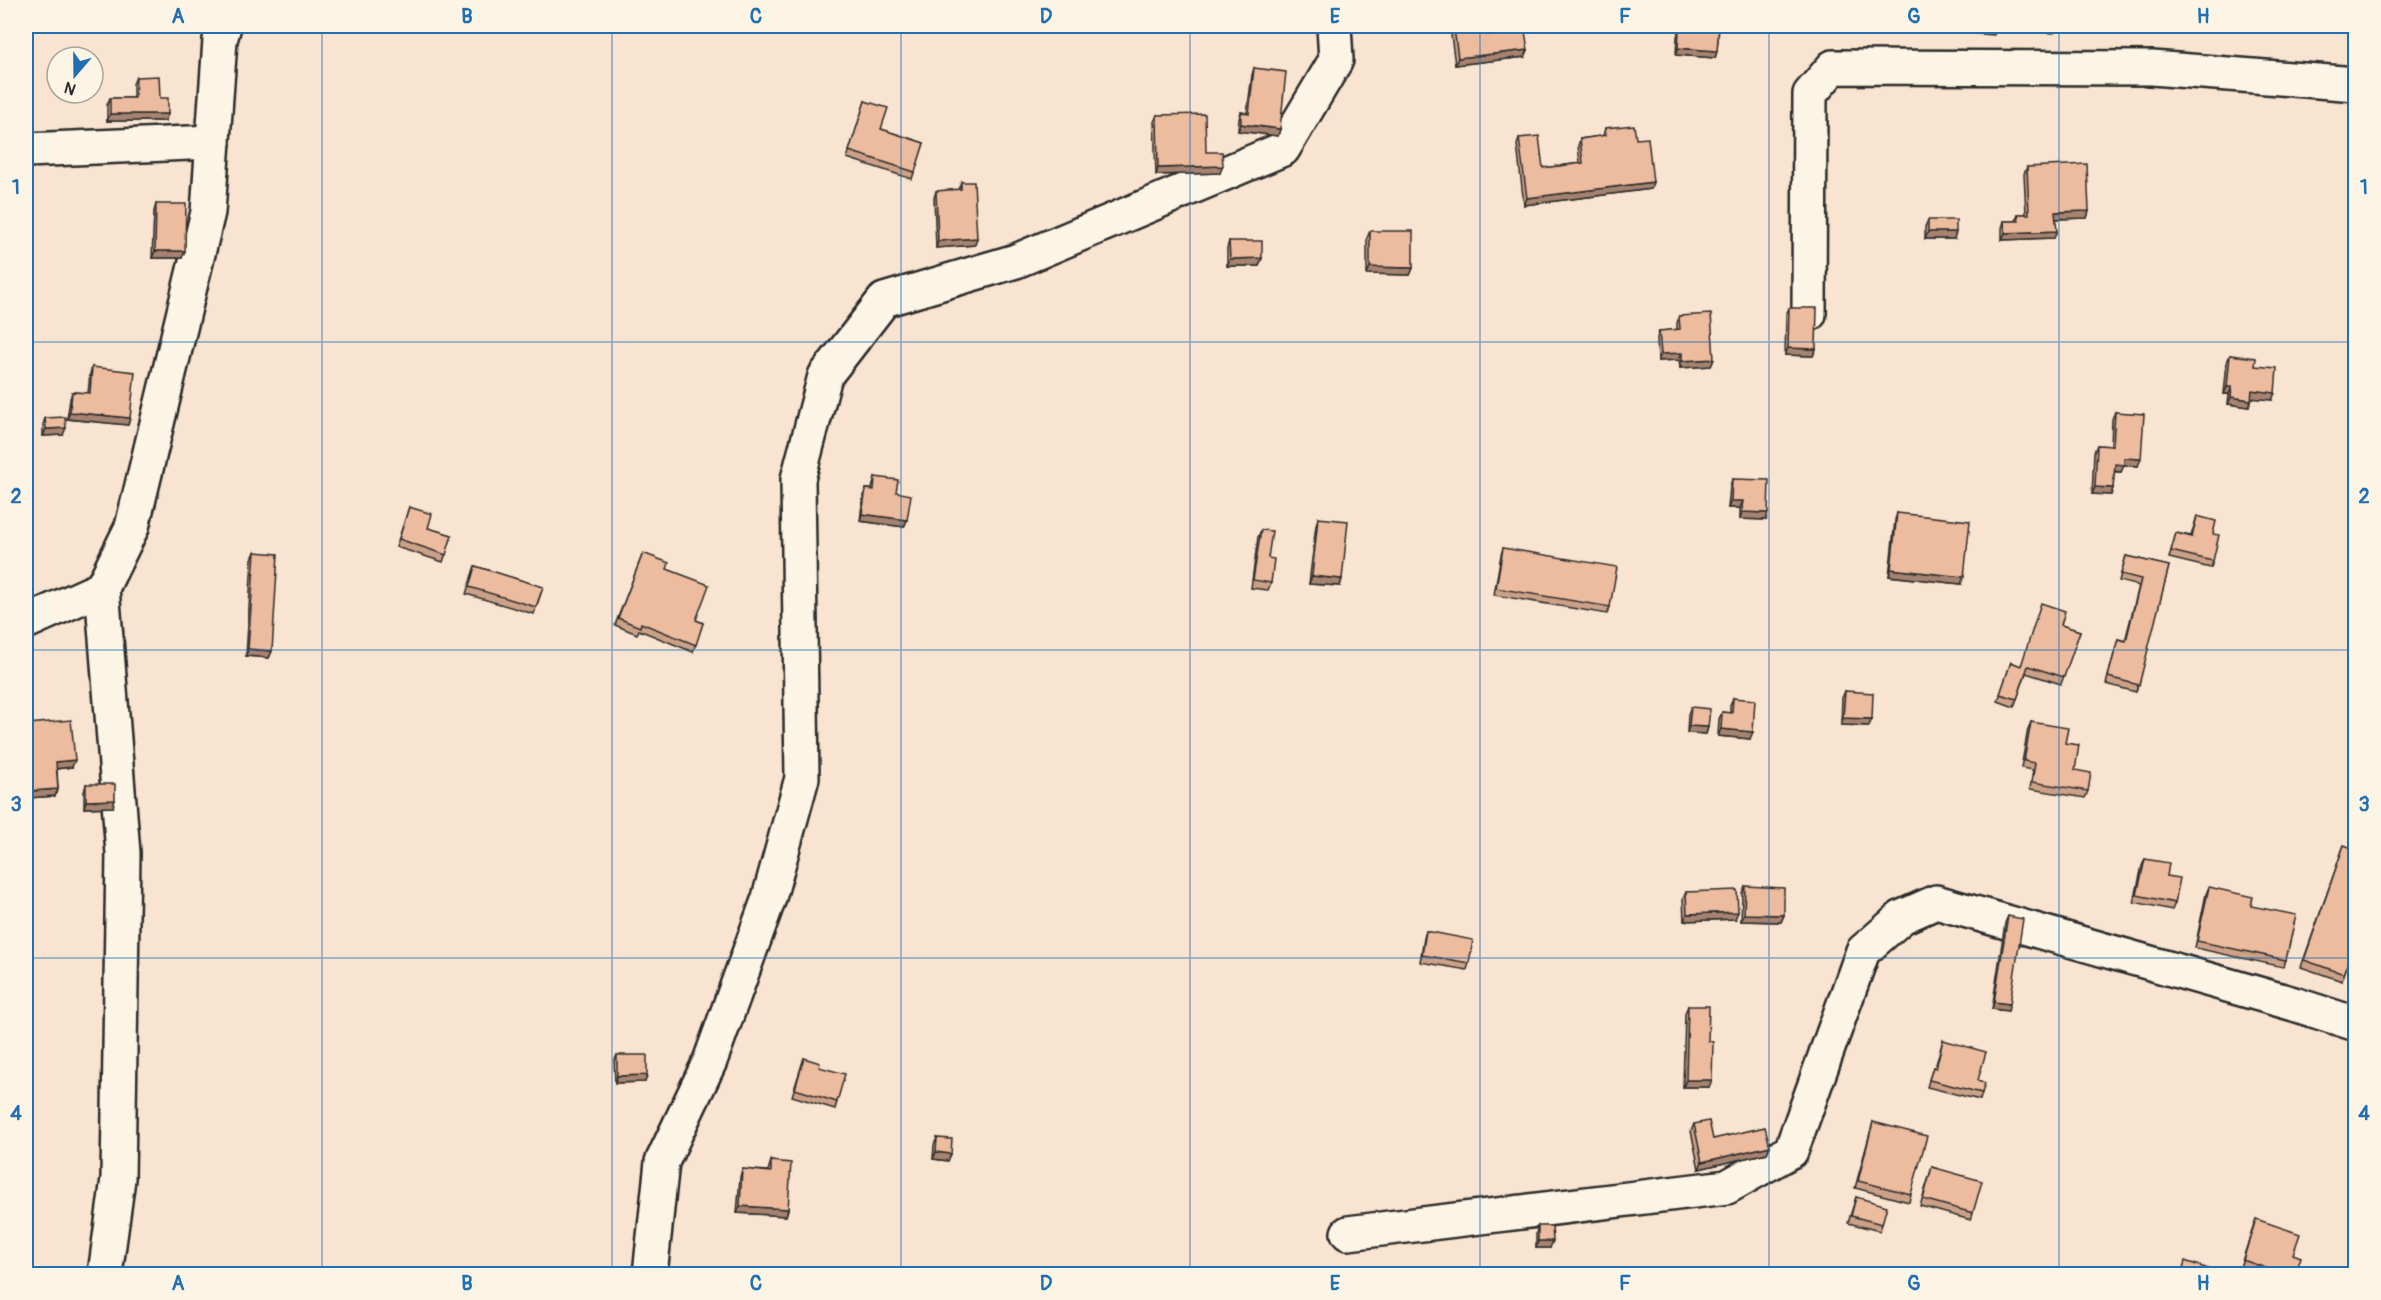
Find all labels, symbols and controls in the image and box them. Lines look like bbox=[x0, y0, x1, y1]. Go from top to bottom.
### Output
text: A bbox=[172, 4, 185, 29]
text: B bbox=[461, 4, 473, 29]
text: C bbox=[750, 4, 762, 29]
text: D bbox=[1040, 4, 1053, 29]
text: E bbox=[1330, 4, 1341, 29]
text: F bbox=[1619, 4, 1631, 29]
text: G bbox=[1907, 4, 1921, 29]
text: H bbox=[2197, 4, 2210, 29]
north arrow bbox=[45, 45, 105, 105]
text: N bbox=[62, 77, 79, 99]
text: 1 bbox=[12, 175, 20, 200]
text: 1 bbox=[2360, 175, 2368, 200]
text: 2 bbox=[10, 484, 22, 509]
text: 2 bbox=[2358, 484, 2370, 509]
text: 3 bbox=[10, 792, 22, 817]
text: 3 bbox=[2358, 792, 2370, 817]
text: 4 bbox=[10, 1101, 22, 1126]
text: 4 bbox=[2358, 1101, 2370, 1126]
text: A bbox=[172, 1271, 185, 1296]
text: B bbox=[461, 1271, 473, 1296]
text: C bbox=[750, 1271, 762, 1296]
text: D bbox=[1040, 1271, 1053, 1296]
text: E bbox=[1330, 1271, 1341, 1296]
text: F bbox=[1619, 1271, 1631, 1296]
text: G bbox=[1907, 1271, 1921, 1296]
text: H bbox=[2197, 1271, 2210, 1296]

